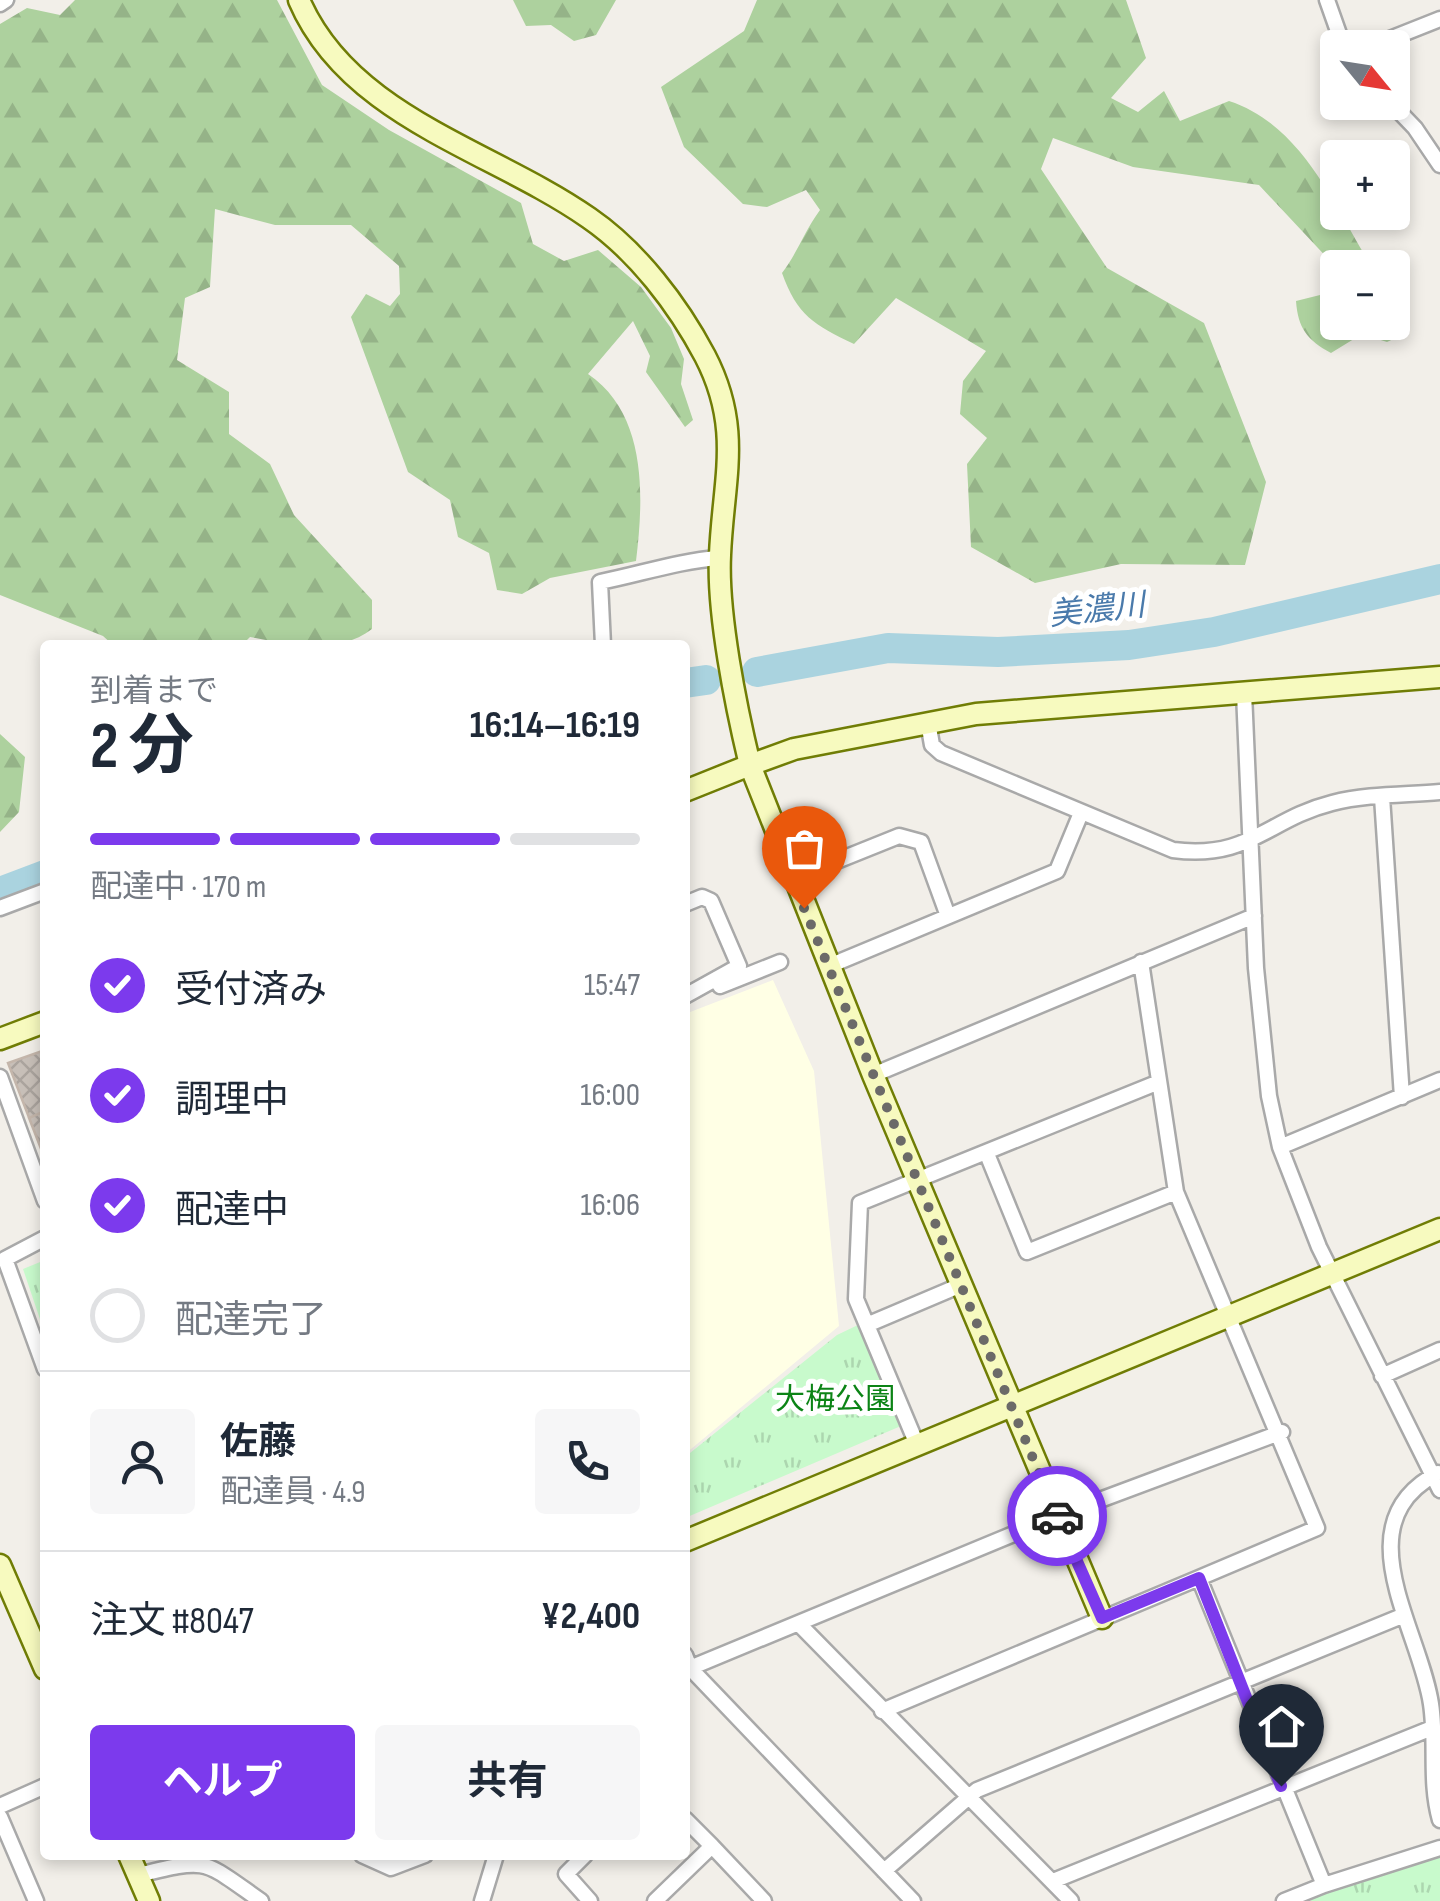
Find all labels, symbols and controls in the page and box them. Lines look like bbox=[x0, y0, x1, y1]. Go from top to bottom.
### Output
north arrow bbox=[1320, 30, 1410, 120]
map controls bbox=[1320, 30, 1410, 340]
button: + bbox=[1320, 140, 1410, 230]
button: − bbox=[1320, 250, 1410, 340]
water label: 美濃川 bbox=[1047, 586, 1150, 635]
text: 到着まで bbox=[90, 672, 218, 711]
text: 16:14–16:19 bbox=[470, 703, 640, 748]
text: 2 分 bbox=[90, 709, 194, 787]
pin bbox=[762, 806, 847, 909]
icon: bag bbox=[777, 821, 832, 876]
text: 配達中 · 170 m bbox=[90, 868, 266, 907]
icon: check bbox=[90, 958, 145, 1013]
text: 15:47 bbox=[584, 966, 640, 1005]
text: 受付済み bbox=[175, 968, 327, 1013]
icon: check bbox=[90, 1068, 145, 1123]
text: 16:00 bbox=[580, 1076, 640, 1115]
text: 調理中 bbox=[175, 1078, 289, 1123]
icon: check bbox=[90, 1178, 145, 1233]
text: 16:06 bbox=[580, 1186, 640, 1225]
text: 配達中 bbox=[175, 1188, 289, 1233]
text: 配達完了 bbox=[175, 1298, 327, 1343]
park label: 大梅公園 bbox=[775, 1382, 895, 1418]
button: person bbox=[90, 1409, 195, 1514]
button: phone bbox=[535, 1409, 640, 1514]
text: 佐藤 bbox=[220, 1420, 296, 1465]
courier bbox=[1007, 1466, 1107, 1566]
text: 配達員 · 4.9 bbox=[220, 1473, 365, 1512]
icon: car bbox=[1030, 1489, 1085, 1544]
text: ¥2,400 bbox=[541, 1594, 640, 1639]
text: 注文 #8047 bbox=[90, 1599, 254, 1644]
pin bbox=[1239, 1684, 1324, 1787]
icon: home bbox=[1254, 1699, 1309, 1754]
button: ヘルプ bbox=[90, 1725, 355, 1840]
button: 共有 bbox=[375, 1725, 640, 1840]

